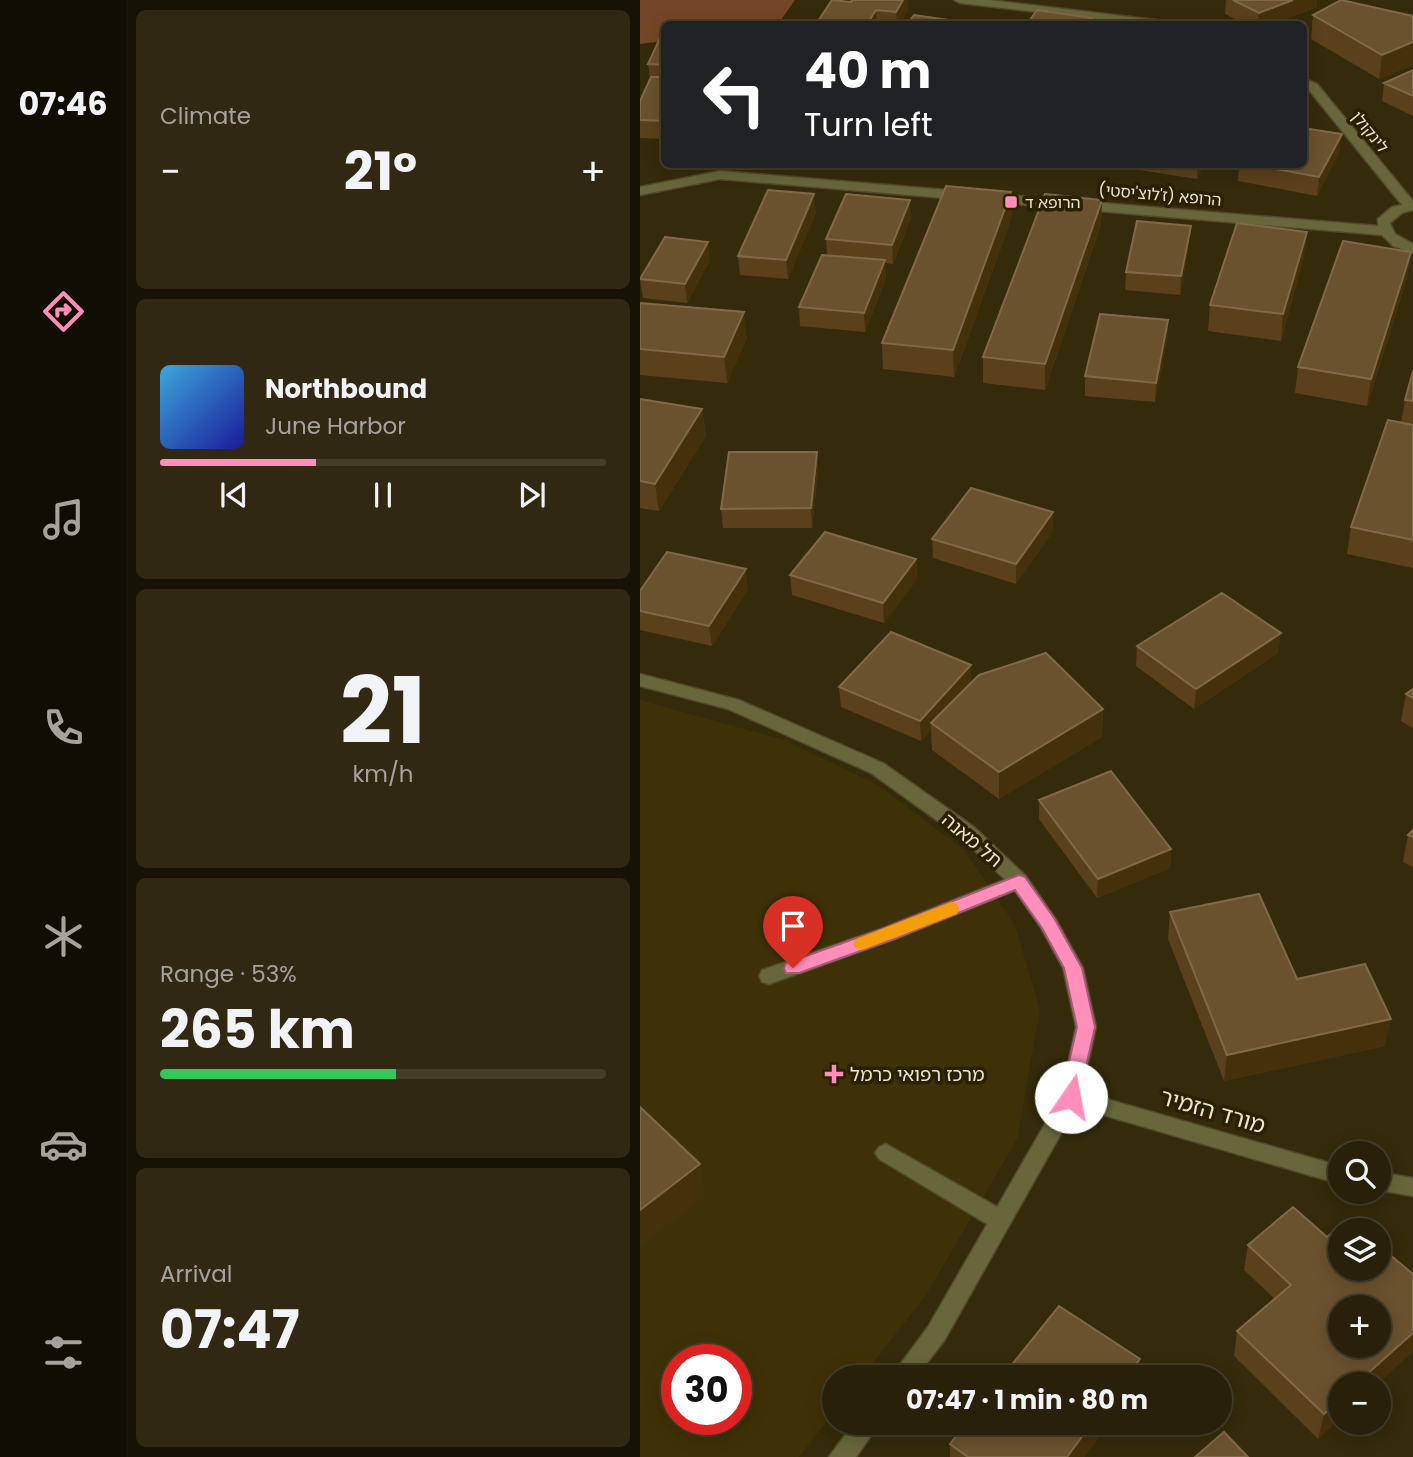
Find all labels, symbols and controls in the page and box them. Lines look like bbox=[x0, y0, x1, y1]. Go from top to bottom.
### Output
text: 40 m bbox=[804, 37, 931, 105]
icon: left bbox=[689, 49, 780, 140]
text: 07:46 bbox=[18, 81, 108, 126]
text: Climate bbox=[160, 100, 251, 132]
text: Turn left bbox=[804, 102, 933, 147]
street label: לינקולן bbox=[1346, 106, 1394, 158]
text: 21° bbox=[344, 135, 417, 208]
text: − bbox=[160, 145, 181, 198]
text: + bbox=[580, 145, 606, 198]
street label: הרופא (ז'לוצ'יסטי) bbox=[1097, 178, 1223, 212]
place label: הרופא ד bbox=[1025, 191, 1081, 214]
marker: הרופא ד bbox=[1003, 194, 1019, 210]
icon: directions bbox=[39, 287, 88, 336]
text: Northbound bbox=[265, 371, 427, 407]
text: June Harbor bbox=[265, 410, 406, 442]
icon: previous bbox=[215, 476, 253, 514]
icon: pause bbox=[364, 476, 402, 514]
icon: next bbox=[513, 476, 551, 514]
icon: music bbox=[39, 495, 88, 544]
text: 21 bbox=[340, 647, 426, 775]
icon: phone bbox=[39, 703, 88, 752]
text: km/h bbox=[352, 758, 414, 790]
street label: תל מאנה bbox=[936, 807, 1008, 873]
pin bbox=[763, 896, 823, 968]
icon: arrive bbox=[774, 907, 812, 945]
icon: climate bbox=[39, 912, 88, 961]
text: Range · 53% bbox=[160, 958, 297, 990]
text: 265 km bbox=[160, 993, 355, 1066]
position arrow bbox=[1034, 1060, 1108, 1134]
place label: מרכז רפואי כרמל bbox=[850, 1061, 984, 1088]
marker: מרכז רפואי כרמל bbox=[824, 1064, 844, 1084]
street label: מורד הזמיר bbox=[1157, 1081, 1269, 1141]
icon: car bbox=[39, 1120, 88, 1169]
map controls bbox=[1328, 1141, 1391, 1435]
button: search bbox=[1328, 1141, 1391, 1204]
button: layers bbox=[1328, 1218, 1391, 1281]
text: Arrival bbox=[160, 1258, 232, 1290]
text: 07:47 bbox=[160, 1293, 300, 1366]
button: + bbox=[1328, 1295, 1391, 1358]
icon: filters bbox=[39, 1328, 88, 1377]
speed limit sign: 30 bbox=[661, 1344, 752, 1435]
button: − bbox=[1328, 1372, 1391, 1435]
text: 07:47 · 1 min · 80 m bbox=[906, 1382, 1148, 1418]

